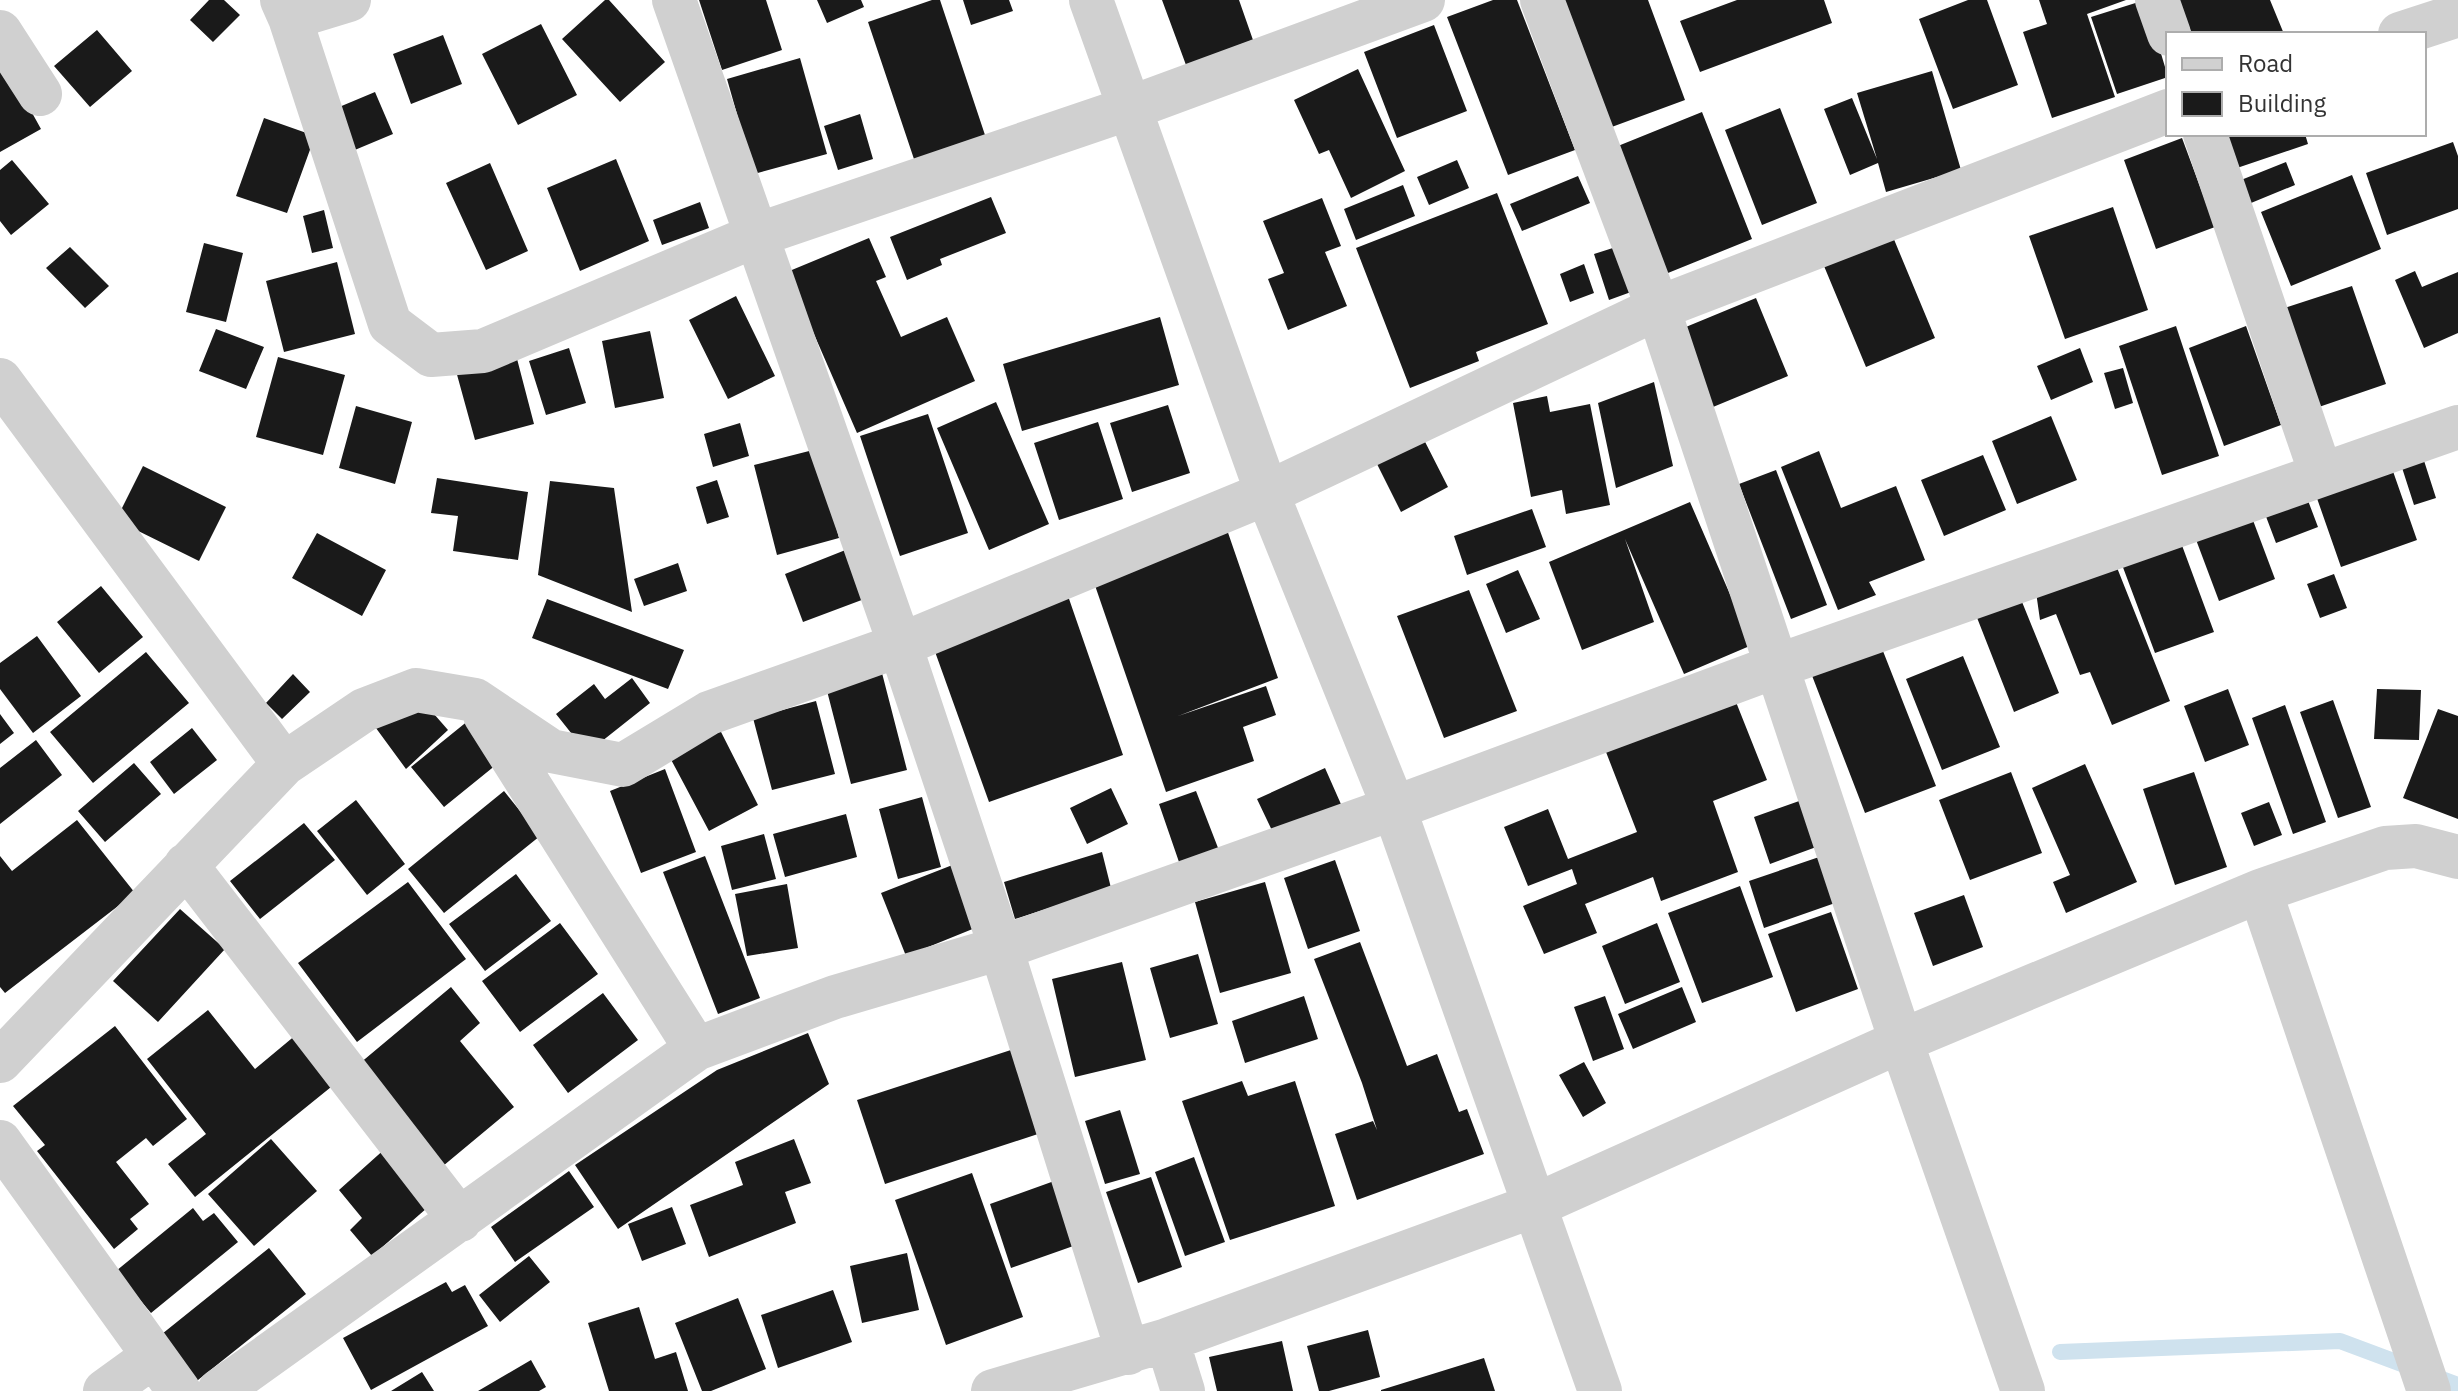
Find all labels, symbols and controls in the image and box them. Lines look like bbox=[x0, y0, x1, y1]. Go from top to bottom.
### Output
legend bbox=[2166, 32, 2426, 136]
text: Road bbox=[2238, 47, 2293, 79]
text: Building bbox=[2238, 87, 2326, 119]

